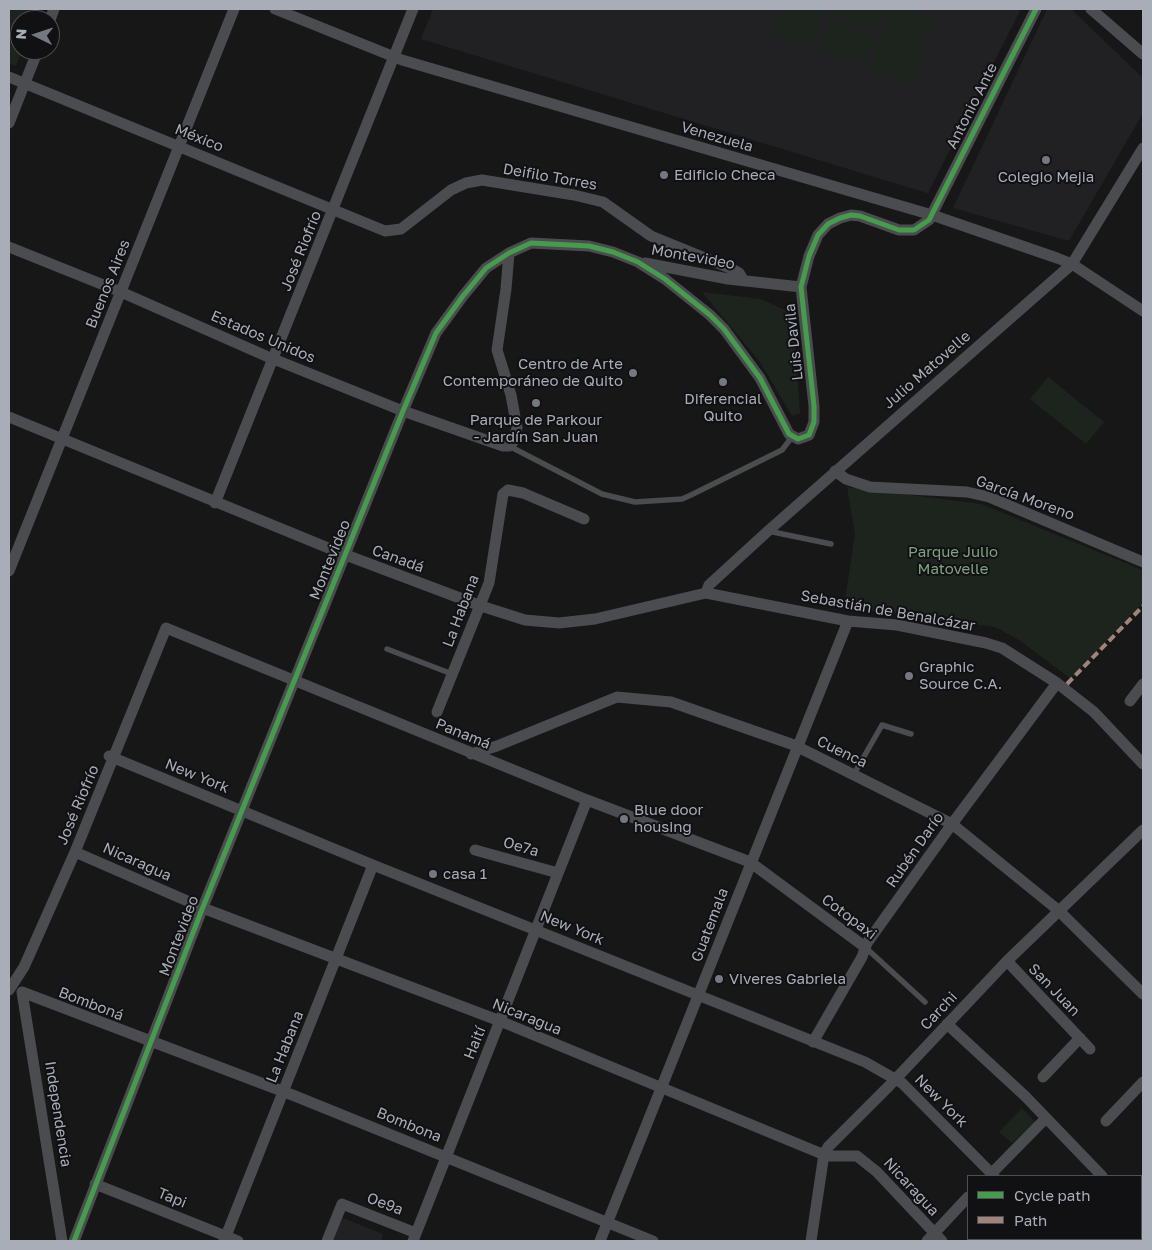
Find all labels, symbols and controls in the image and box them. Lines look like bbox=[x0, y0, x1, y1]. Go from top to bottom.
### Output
north arrow bbox=[10, 10, 60, 60]
text: N bbox=[12, 28, 29, 40]
street label: Antonio Ante bbox=[943, 60, 1001, 152]
street label: Venezuela bbox=[679, 118, 755, 156]
street label: México bbox=[172, 120, 226, 156]
marker: Colegio Mejia bbox=[1040, 154, 1052, 166]
street label: Deifilo Torres bbox=[502, 160, 598, 194]
place label: Edificio Checa bbox=[674, 166, 775, 184]
place label: Colegio Mejia bbox=[998, 168, 1094, 186]
marker: Edificio Checa bbox=[658, 169, 670, 181]
street label: José Riofrío bbox=[277, 208, 325, 294]
street label: Buenos Aires bbox=[82, 237, 134, 331]
street label: Montevideo bbox=[650, 241, 736, 273]
street label: Luis Davila bbox=[781, 303, 807, 381]
street label: Estados Unidos bbox=[208, 307, 318, 367]
street label: Julio Matovelle bbox=[880, 327, 974, 413]
place label: Centro de Arte Contemporáneo de Quito bbox=[443, 355, 623, 390]
marker: Centro de Arte Contemporáneo de Quito bbox=[627, 367, 639, 379]
marker: Diferencial Quito bbox=[717, 376, 729, 388]
place label: Diferencial Quito bbox=[684, 390, 762, 425]
marker: Parque de Parkour - Jardín San Juan bbox=[530, 397, 542, 409]
place label: Parque de Parkour - Jardín San Juan bbox=[470, 411, 602, 446]
street label: García Moreno bbox=[973, 472, 1077, 524]
street label: Montevideo bbox=[306, 517, 354, 603]
street label: Canadá bbox=[370, 541, 426, 577]
park label: Parque Julio Matovelle bbox=[908, 543, 998, 578]
street label: La Habana bbox=[439, 572, 483, 650]
street label: Sebastián de Benalcázar bbox=[799, 587, 977, 635]
place label: Graphic Source C.A. bbox=[919, 658, 1002, 693]
marker: Graphic Source C.A. bbox=[903, 670, 915, 682]
street label: Panamá bbox=[433, 715, 493, 753]
street label: Cuenca bbox=[814, 732, 870, 772]
street label: New York bbox=[162, 755, 232, 797]
street label: José Riofrío bbox=[53, 762, 103, 848]
place label: Blue door housing bbox=[634, 801, 703, 836]
street label: Rubén Darío bbox=[882, 809, 948, 891]
marker: Blue door housing bbox=[618, 813, 630, 825]
street label: Oe7a bbox=[501, 833, 541, 861]
street label: Nicaragua bbox=[100, 839, 174, 885]
place label: casa 1 bbox=[443, 865, 487, 883]
marker: casa 1 bbox=[427, 868, 439, 880]
street label: Guatemala bbox=[688, 886, 732, 964]
street label: Cotopaxi bbox=[818, 891, 880, 943]
street label: Montevideo bbox=[155, 893, 203, 979]
street label: New York bbox=[537, 907, 607, 949]
street label: San Juan bbox=[1025, 960, 1083, 1020]
place label: Viveres Gabriela bbox=[729, 970, 846, 988]
marker: Viveres Gabriela bbox=[713, 973, 725, 985]
street label: Bomboná bbox=[56, 983, 126, 1025]
street label: Carchi bbox=[917, 988, 961, 1034]
street label: Nicaragua bbox=[490, 995, 564, 1039]
street label: La Habana bbox=[262, 1008, 308, 1086]
street label: Haití bbox=[460, 1024, 490, 1062]
street label: Independencia bbox=[41, 1060, 75, 1168]
street label: New York bbox=[911, 1071, 971, 1131]
street label: Bombona bbox=[374, 1104, 444, 1146]
street label: Nicaragua bbox=[880, 1154, 942, 1220]
legend bbox=[967, 1175, 1142, 1240]
street label: Tapi bbox=[155, 1184, 189, 1212]
text: Cycle path bbox=[1014, 1186, 1090, 1204]
street label: Oe9a bbox=[364, 1189, 406, 1219]
text: Path bbox=[1014, 1211, 1047, 1229]

